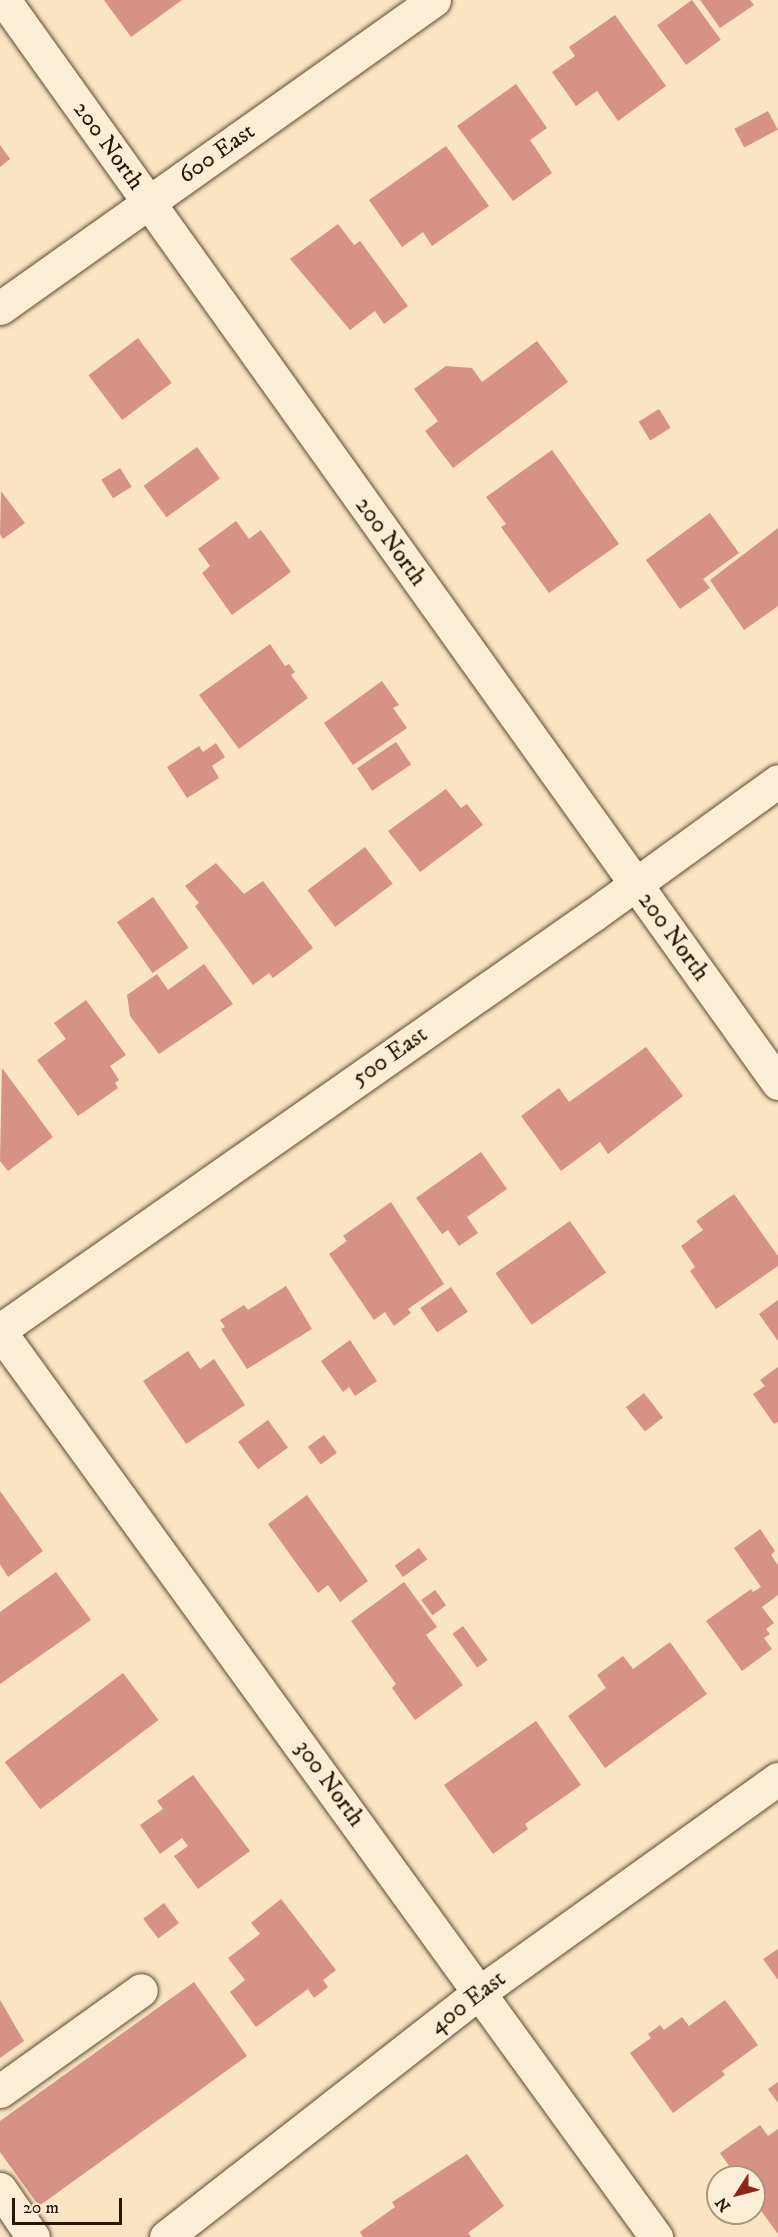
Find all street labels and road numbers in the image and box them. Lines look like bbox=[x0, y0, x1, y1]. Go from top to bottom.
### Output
street label: 200 North bbox=[66, 96, 150, 196]
street label: 600 East bbox=[173, 117, 261, 191]
street label: 200 North bbox=[348, 492, 432, 592]
street label: 200 North bbox=[631, 887, 715, 987]
street label: 500 East bbox=[347, 1021, 433, 1093]
street label: 300 North bbox=[288, 1735, 370, 1833]
street label: 400 East bbox=[424, 1965, 512, 2041]

